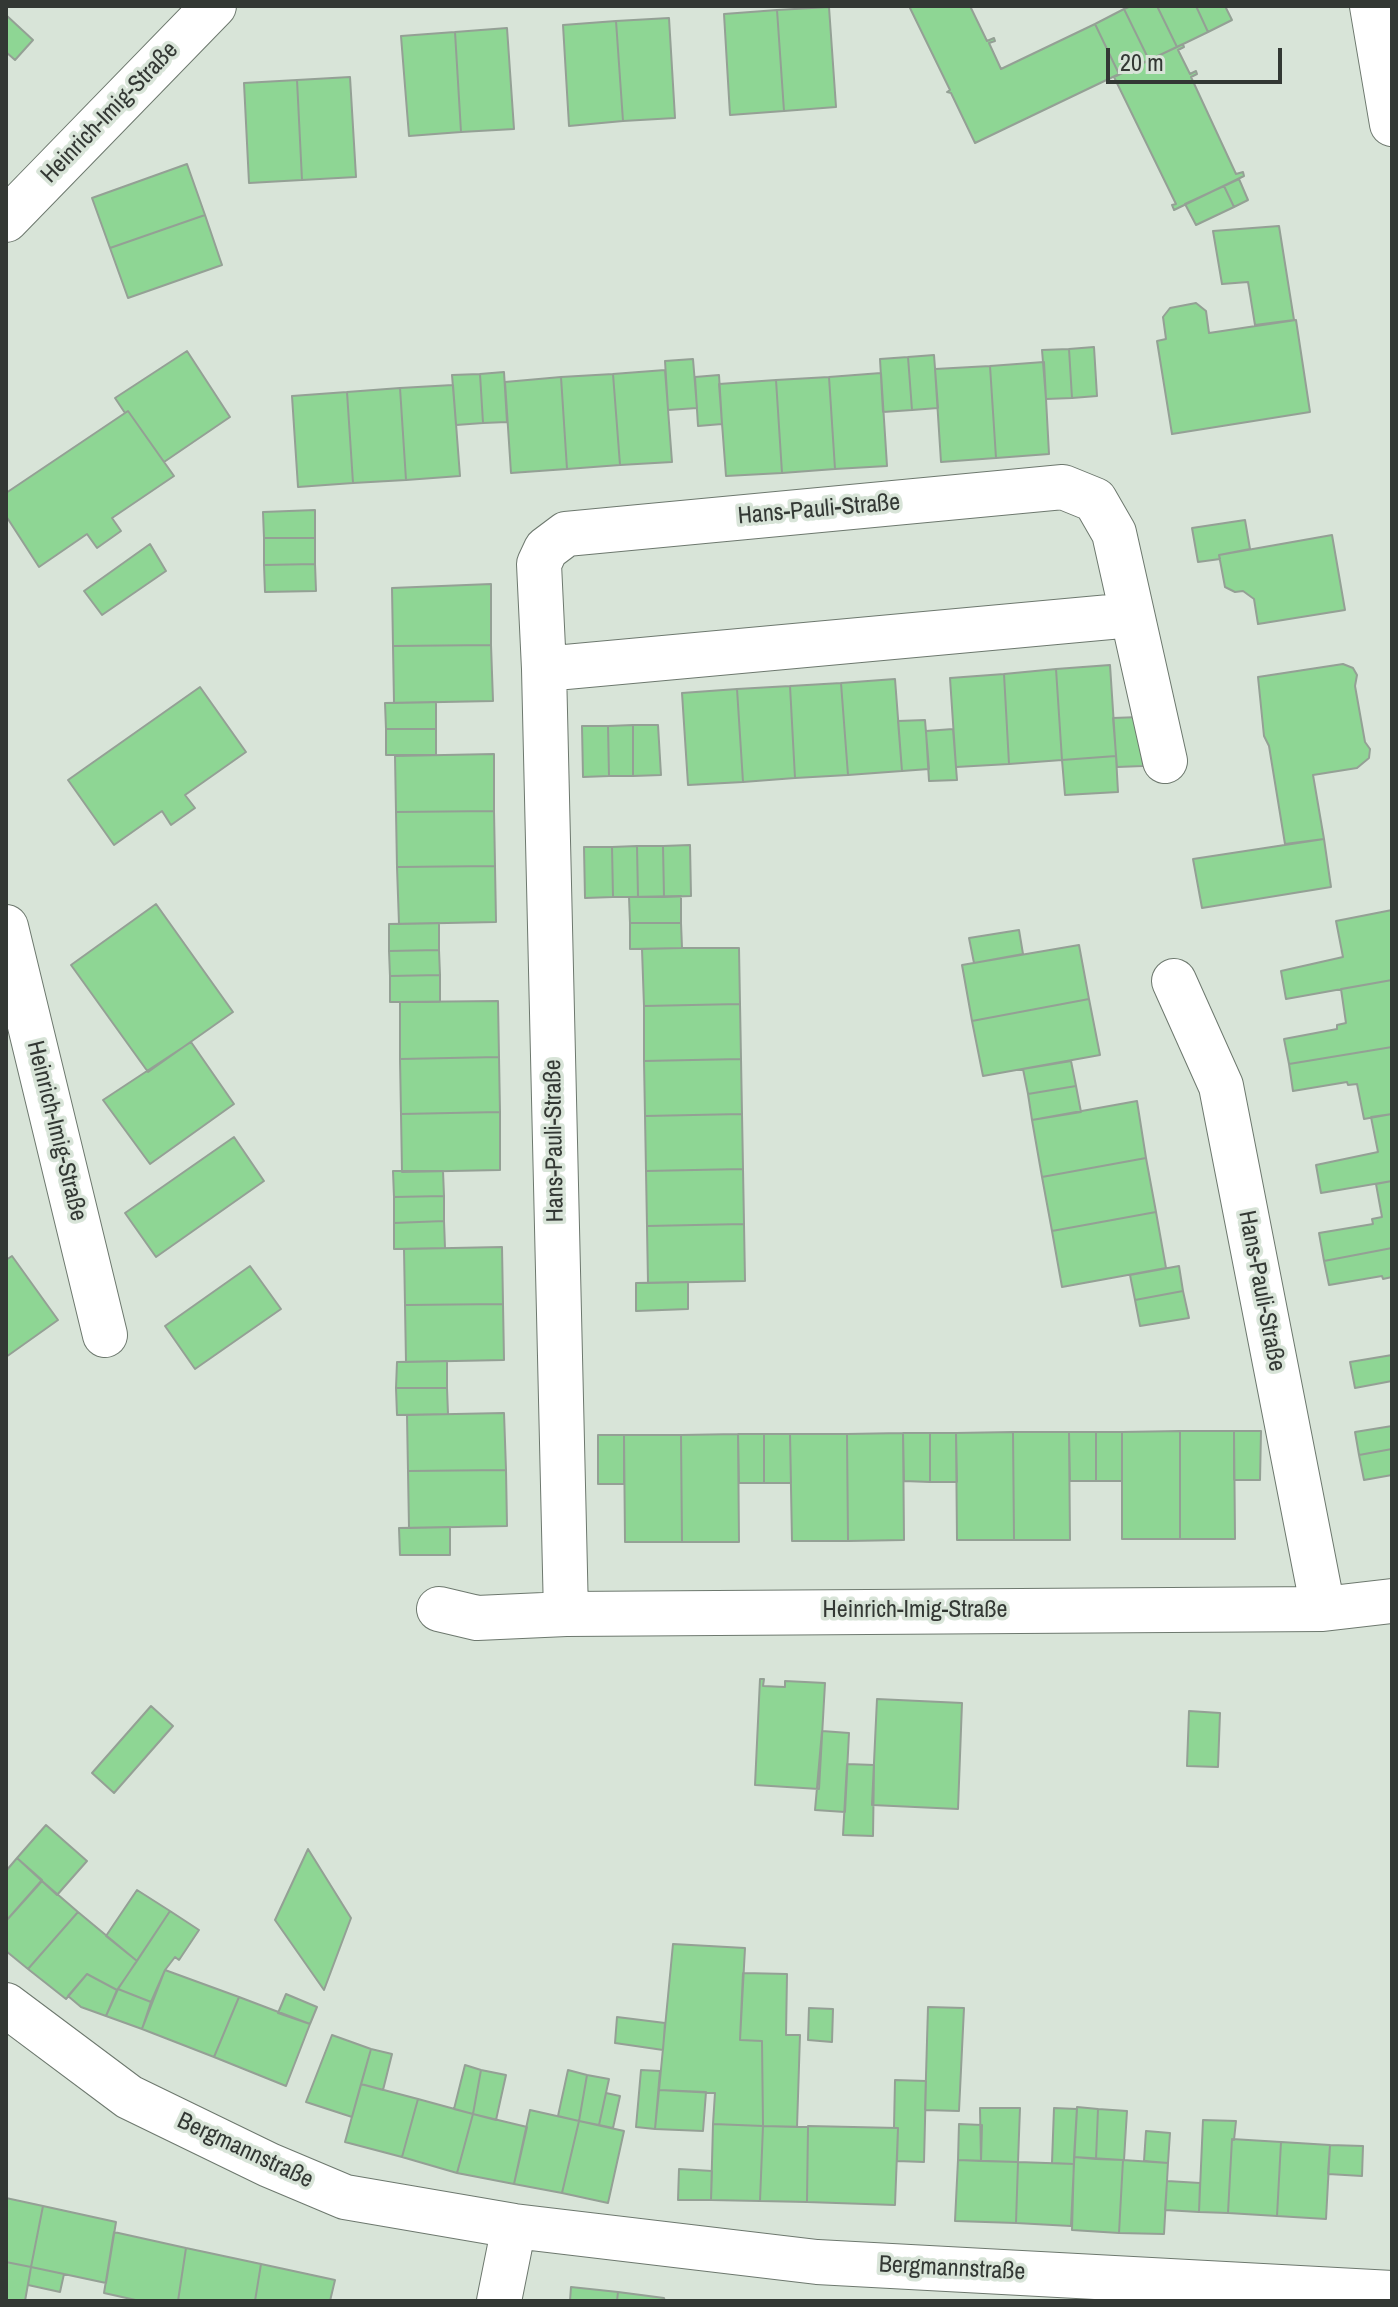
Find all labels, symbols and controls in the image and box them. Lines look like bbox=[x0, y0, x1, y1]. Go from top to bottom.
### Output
scale bar bbox=[1110, 32, 1286, 82]
street label: Heinrich-Imig-Straße bbox=[35, 37, 185, 189]
text: 20 m bbox=[1120, 46, 1164, 78]
street label: Hans-Pauli-Straße bbox=[737, 489, 901, 531]
street label: Heinrich-Imig-Straße bbox=[20, 1038, 92, 1224]
street label: Hans-Pauli-Straße bbox=[539, 1059, 571, 1223]
street label: Hans-Pauli-Straße bbox=[1231, 1208, 1291, 1374]
street label: Heinrich-Imig-Straße bbox=[823, 1597, 1007, 1625]
street label: Bergmannstraße bbox=[172, 2107, 318, 2195]
street label: Bergmannstraße bbox=[878, 2251, 1026, 2287]

